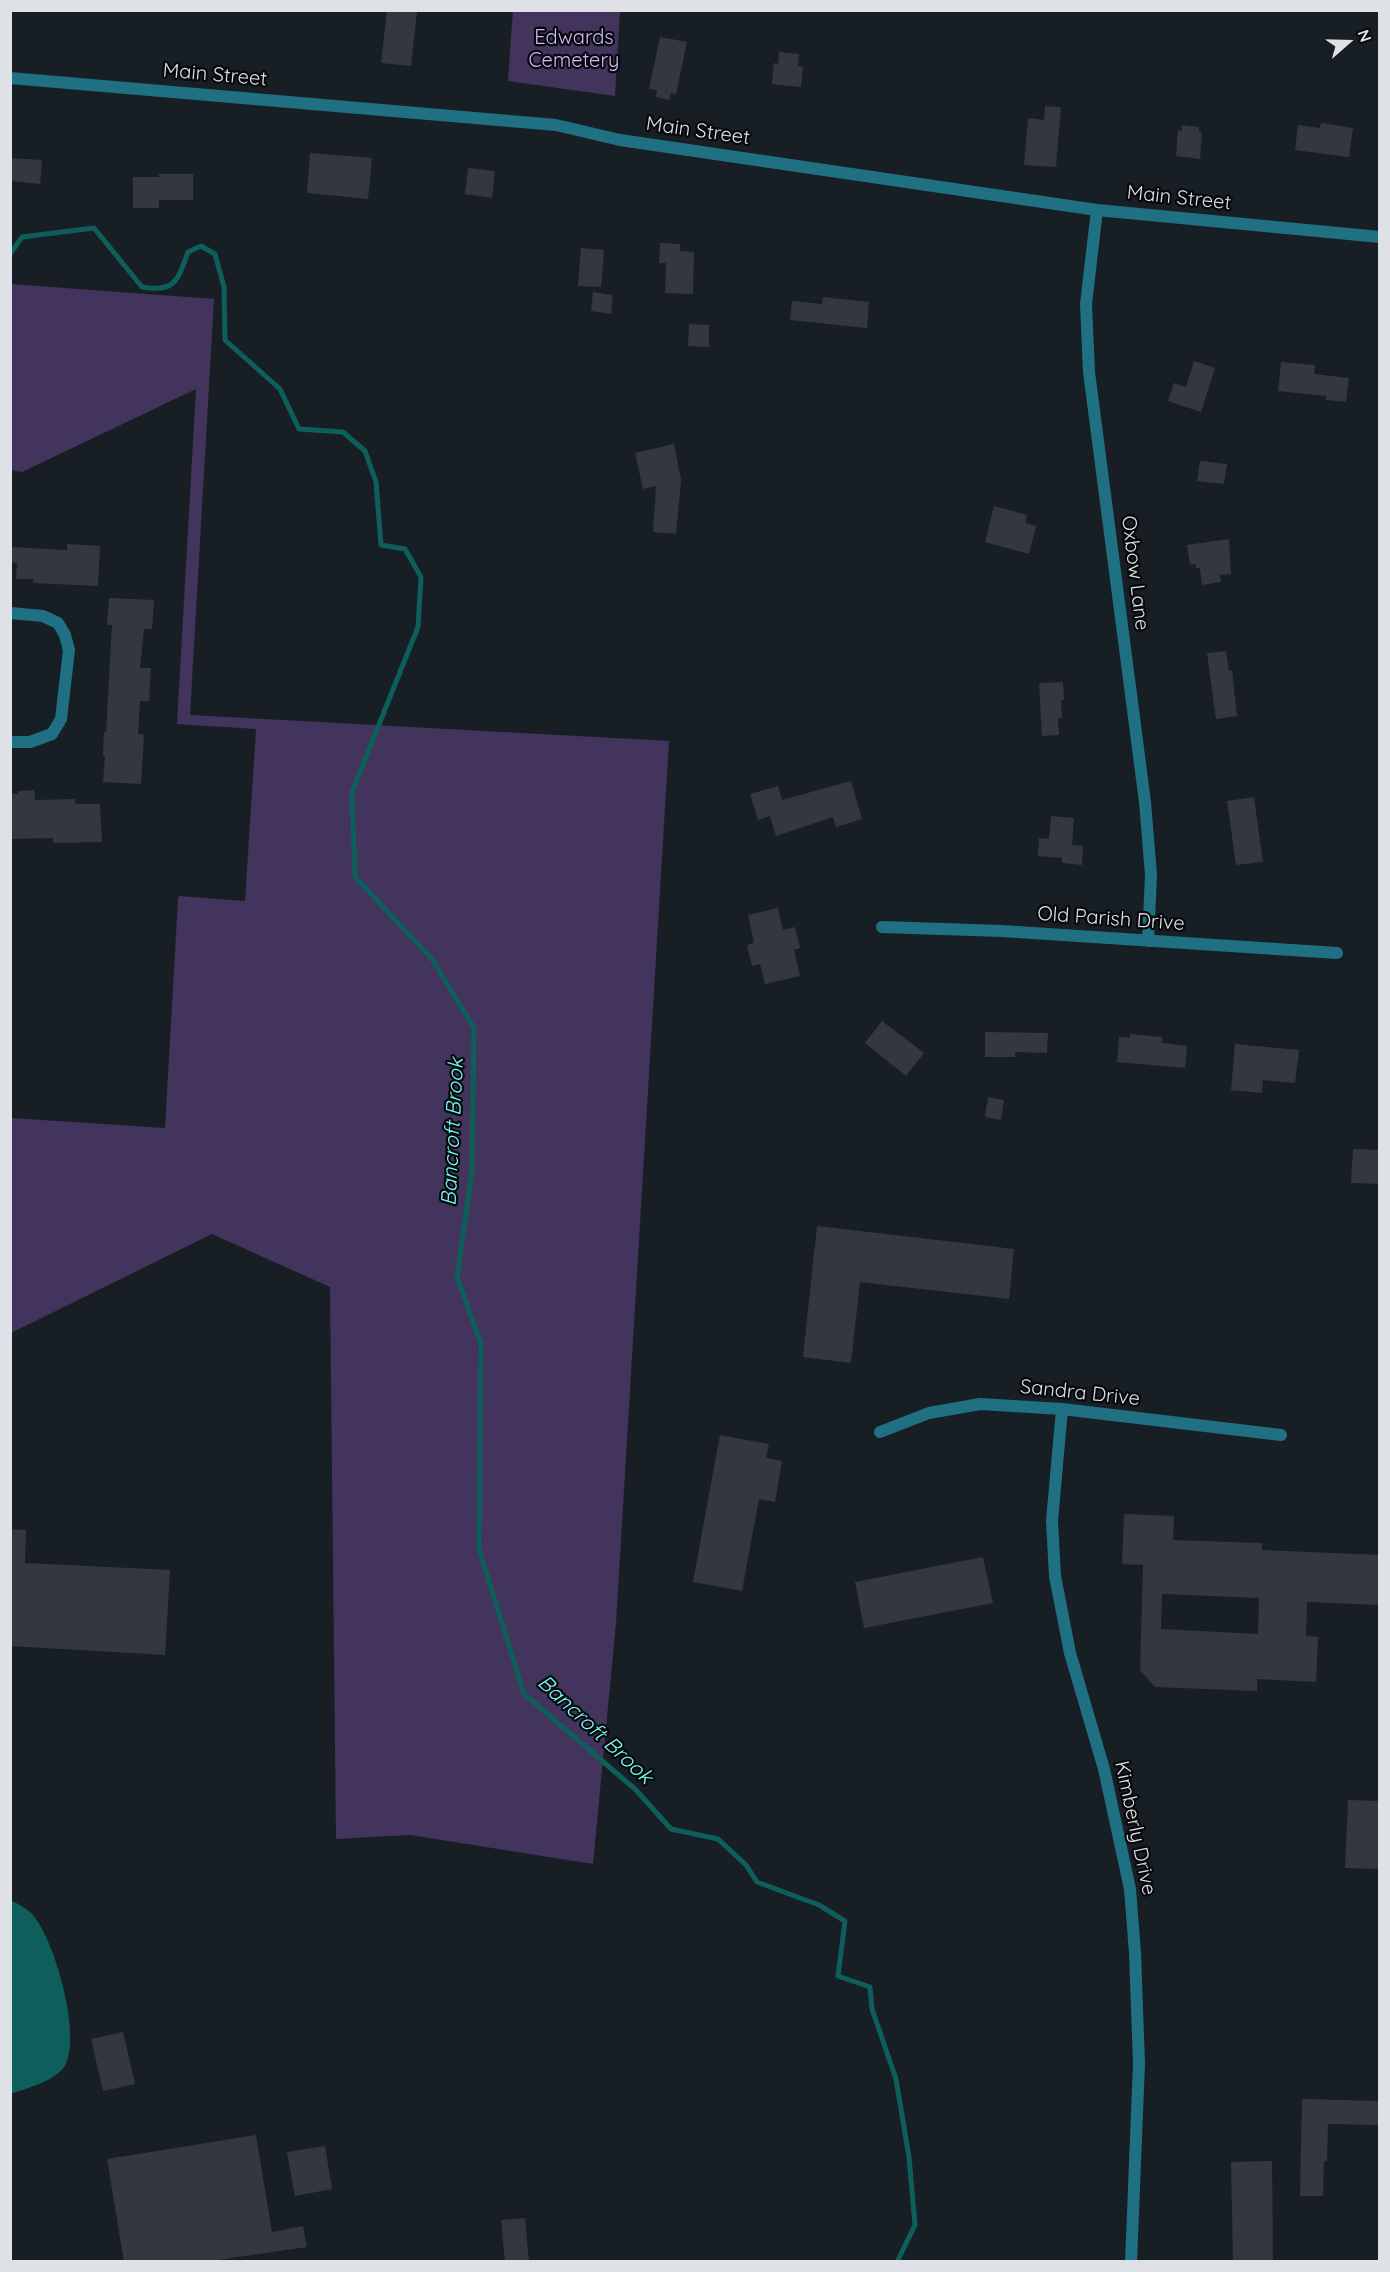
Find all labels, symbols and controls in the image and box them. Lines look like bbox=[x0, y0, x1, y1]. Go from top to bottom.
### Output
north arrow bbox=[1318, 12, 1378, 72]
park label: Edwards Cemetery bbox=[529, 26, 619, 73]
text: N bbox=[1354, 27, 1376, 45]
street label: Main Street bbox=[162, 58, 268, 92]
street label: Main Street bbox=[645, 112, 751, 150]
street label: Main Street bbox=[1126, 181, 1232, 215]
street label: Oxbow Lane bbox=[1116, 514, 1154, 632]
street label: Old Parish Drive bbox=[1037, 902, 1185, 936]
water label: Bancroft Brook bbox=[437, 1057, 469, 1207]
street label: Sandra Drive bbox=[1019, 1375, 1141, 1411]
water label: Bancroft Brook bbox=[532, 1670, 658, 1790]
street label: Kimberly Drive bbox=[1109, 1759, 1161, 1897]

